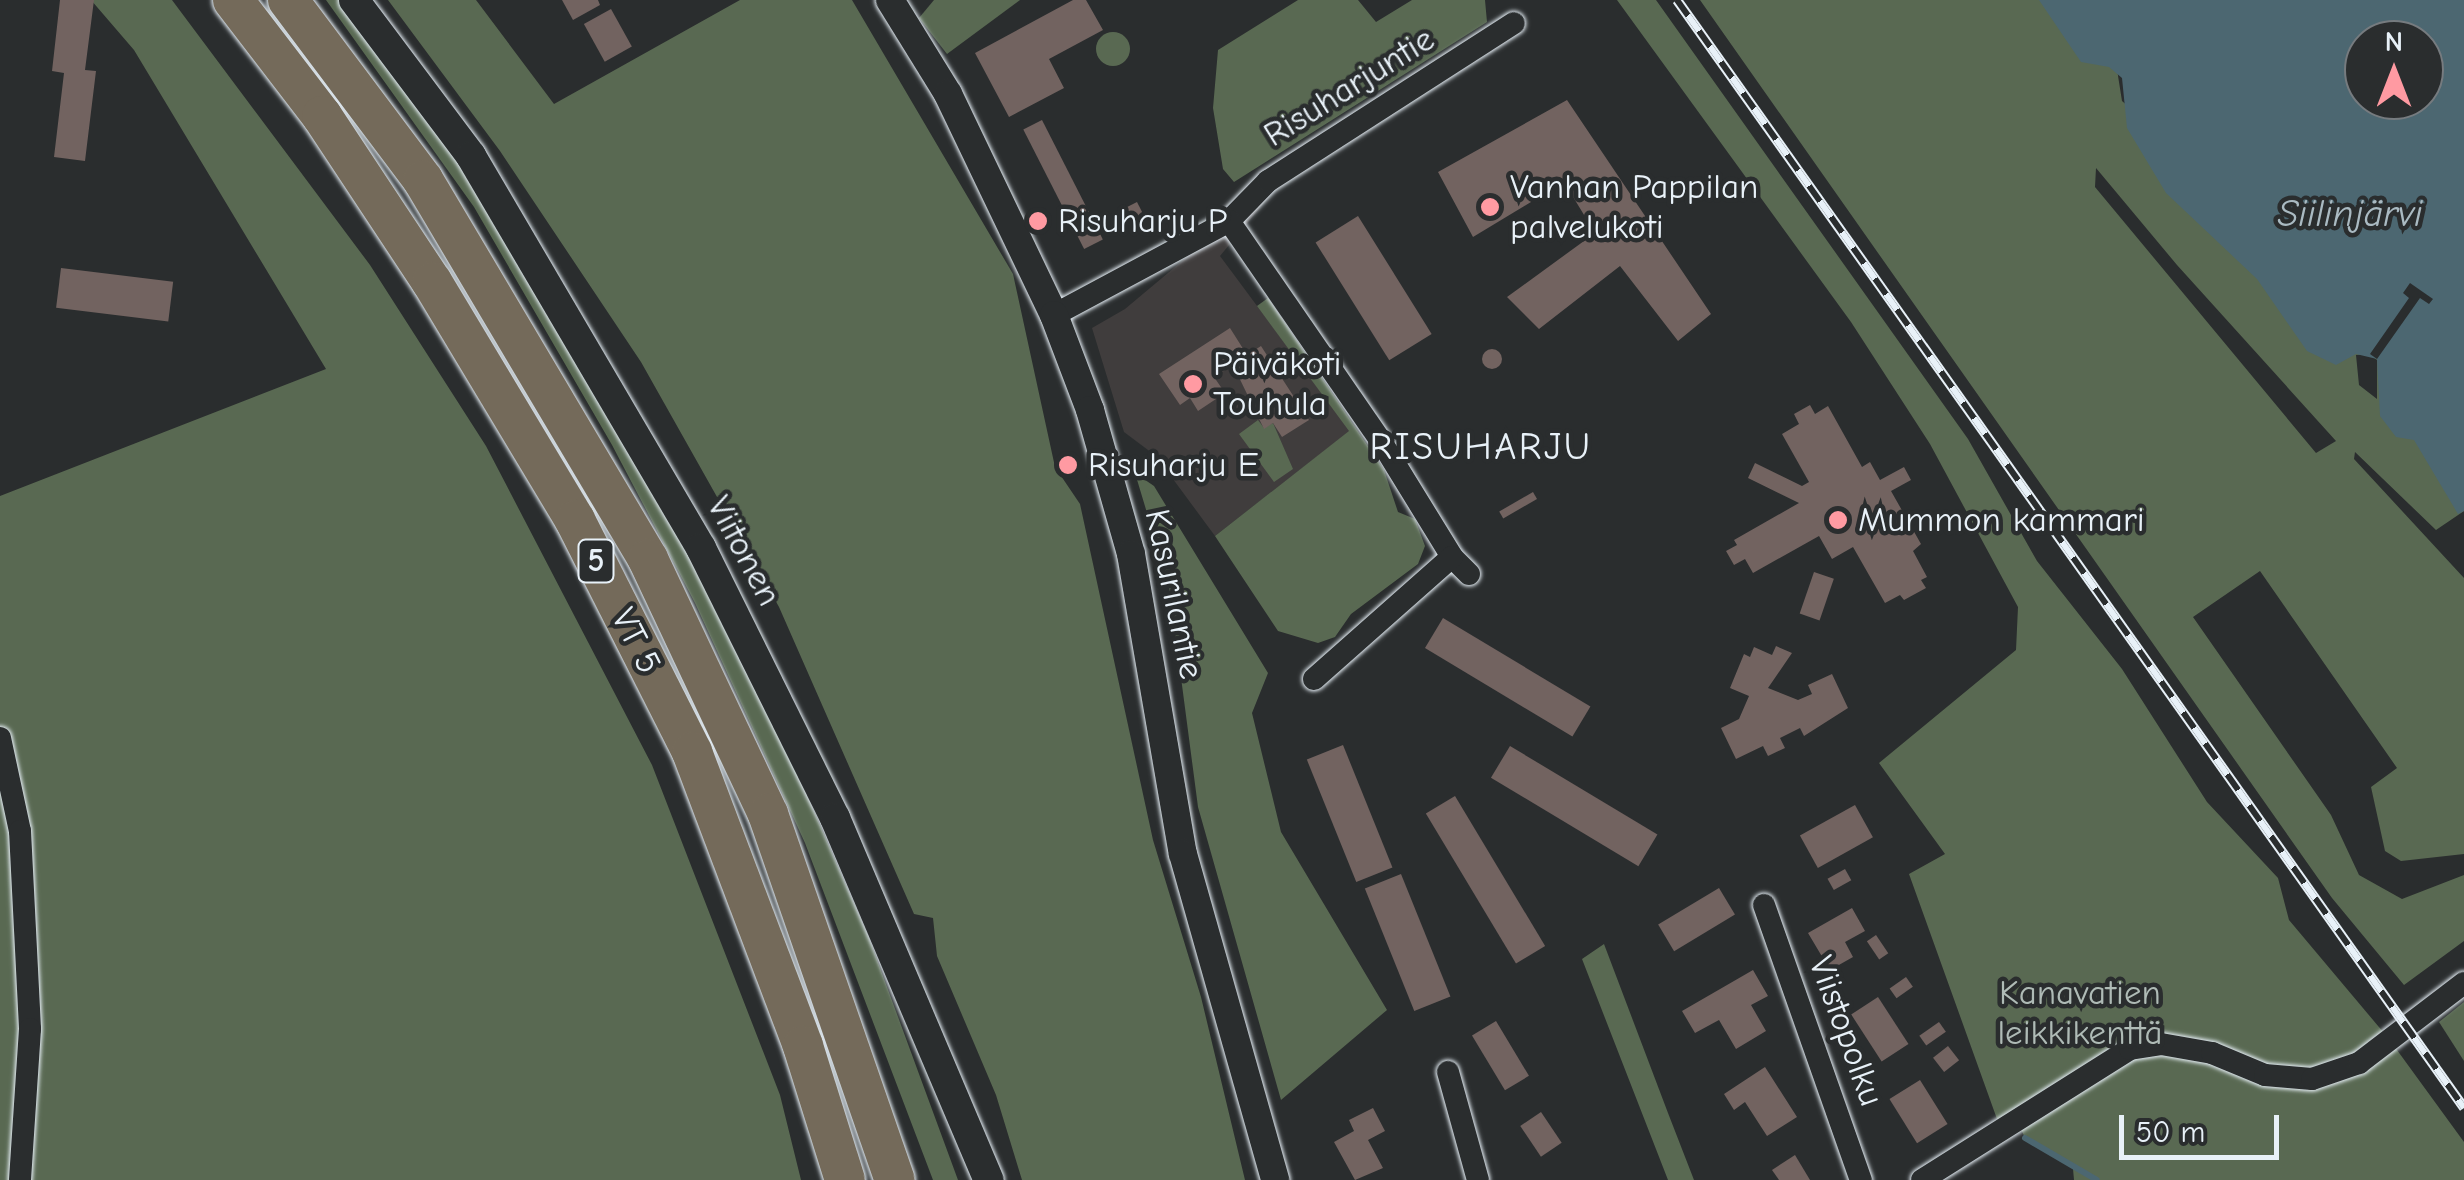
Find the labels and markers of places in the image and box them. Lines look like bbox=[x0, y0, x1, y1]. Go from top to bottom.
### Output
place label: Vanhan Pappilan palvelukoti bbox=[1510, 166, 1758, 248]
marker: Vanhan Pappilan palvelukoti bbox=[1479, 196, 1501, 218]
place label: Risuharju P bbox=[1058, 200, 1227, 242]
marker: Risuharju P bbox=[1027, 210, 1049, 232]
place label: Päiväkoti Touhula bbox=[1213, 343, 1341, 425]
marker: Päiväkoti Touhula bbox=[1182, 373, 1204, 395]
place label: Risuharju E bbox=[1088, 444, 1259, 486]
marker: Risuharju E bbox=[1057, 454, 1079, 476]
place label: Mummon kammari bbox=[1858, 499, 2145, 541]
marker: Mummon kammari bbox=[1827, 509, 1849, 531]

